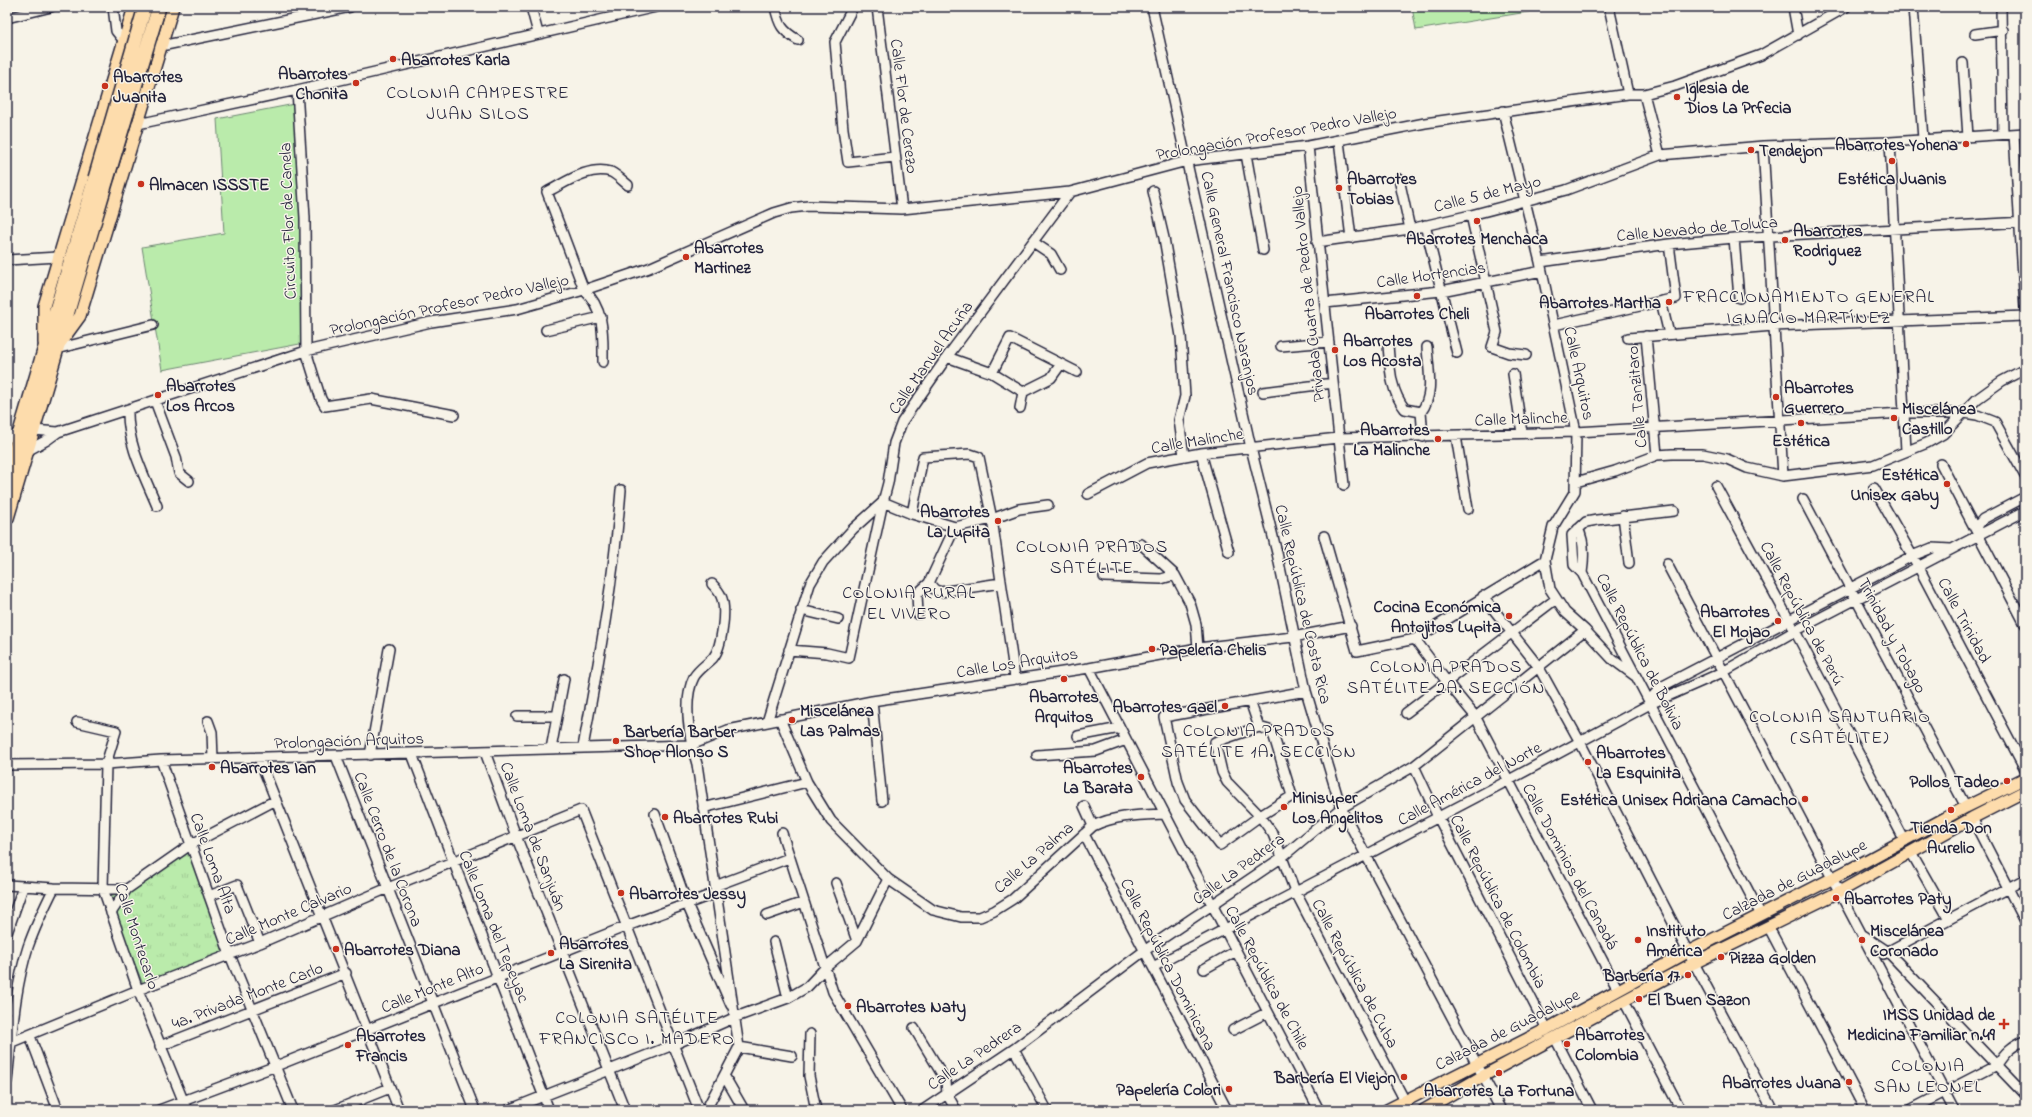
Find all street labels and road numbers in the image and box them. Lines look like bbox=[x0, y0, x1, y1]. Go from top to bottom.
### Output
street label: Calle Flor de Cerezo bbox=[883, 37, 924, 175]
street label: Prolongación Profesor Pedro Vallejo bbox=[1154, 101, 1399, 170]
street label: Circuito Flor de Canela bbox=[273, 142, 304, 300]
street label: Calle General Francisco Naranjos bbox=[1194, 169, 1266, 398]
street label: Calle 5 de Mayo bbox=[1431, 169, 1544, 221]
street label: Privada Cuarta de Pedro Vallejo bbox=[1285, 184, 1332, 403]
street label: Calle Nevado de Toluca bbox=[1616, 210, 1779, 249]
street label: Calle Hortencias bbox=[1375, 255, 1488, 296]
street label: Prolongación Profesor Pedro Vallejo bbox=[327, 268, 572, 345]
street label: Calle Manuel Acuña bbox=[883, 296, 980, 420]
street label: Calle Arquitos bbox=[1556, 324, 1601, 422]
street label: Calle Tanzitaro bbox=[1621, 345, 1654, 449]
street label: Calle Malinche bbox=[1474, 405, 1568, 434]
street label: Calle Malinche bbox=[1149, 422, 1246, 461]
street label: Calle República de Costa Rica bbox=[1267, 502, 1338, 707]
street label: Calle República de Perú bbox=[1753, 537, 1850, 690]
street label: Calle República de Bolivia bbox=[1589, 569, 1690, 735]
street label: Trinidad y Tobago bbox=[1849, 573, 1933, 699]
street label: Calle Trinidad bbox=[1931, 573, 1997, 668]
street label: Calle Los Arquitos bbox=[955, 642, 1080, 685]
street label: Prolongación Arquitos bbox=[274, 726, 425, 759]
street label: Calle América del Norte bbox=[1393, 736, 1546, 833]
street label: Calle Loma de Sanjuán bbox=[493, 758, 573, 915]
street label: Calle Cerro de la Corona bbox=[347, 768, 429, 931]
street label: Calle Dominios del Canadá bbox=[1515, 779, 1624, 955]
street label: Calle Loma Alta bbox=[183, 809, 242, 918]
street label: Calle República de Colombia bbox=[1443, 810, 1553, 993]
street label: Calle La Palma bbox=[988, 816, 1080, 900]
street label: Calle La Pedrera bbox=[1187, 827, 1290, 911]
street label: Calzada de Guadalupe bbox=[1718, 833, 1872, 928]
street label: Calle Loma del Tepeyac bbox=[451, 847, 536, 1007]
street label: Calle República Dominicana bbox=[1113, 874, 1222, 1055]
street label: Calle Monte Calvario bbox=[221, 876, 356, 952]
street label: Calle Montecarlo bbox=[108, 880, 166, 993]
street label: Calle República de Cuba bbox=[1305, 895, 1405, 1053]
street label: Calle República de Chile bbox=[1218, 901, 1315, 1054]
street label: 4a. Privada Monte Carlo bbox=[168, 956, 327, 1037]
street label: Calle Monte Alto bbox=[377, 956, 488, 1020]
street label: Calzada de Guadalupe bbox=[1431, 983, 1585, 1078]
street label: Calle La Pedrera bbox=[923, 1015, 1027, 1097]

